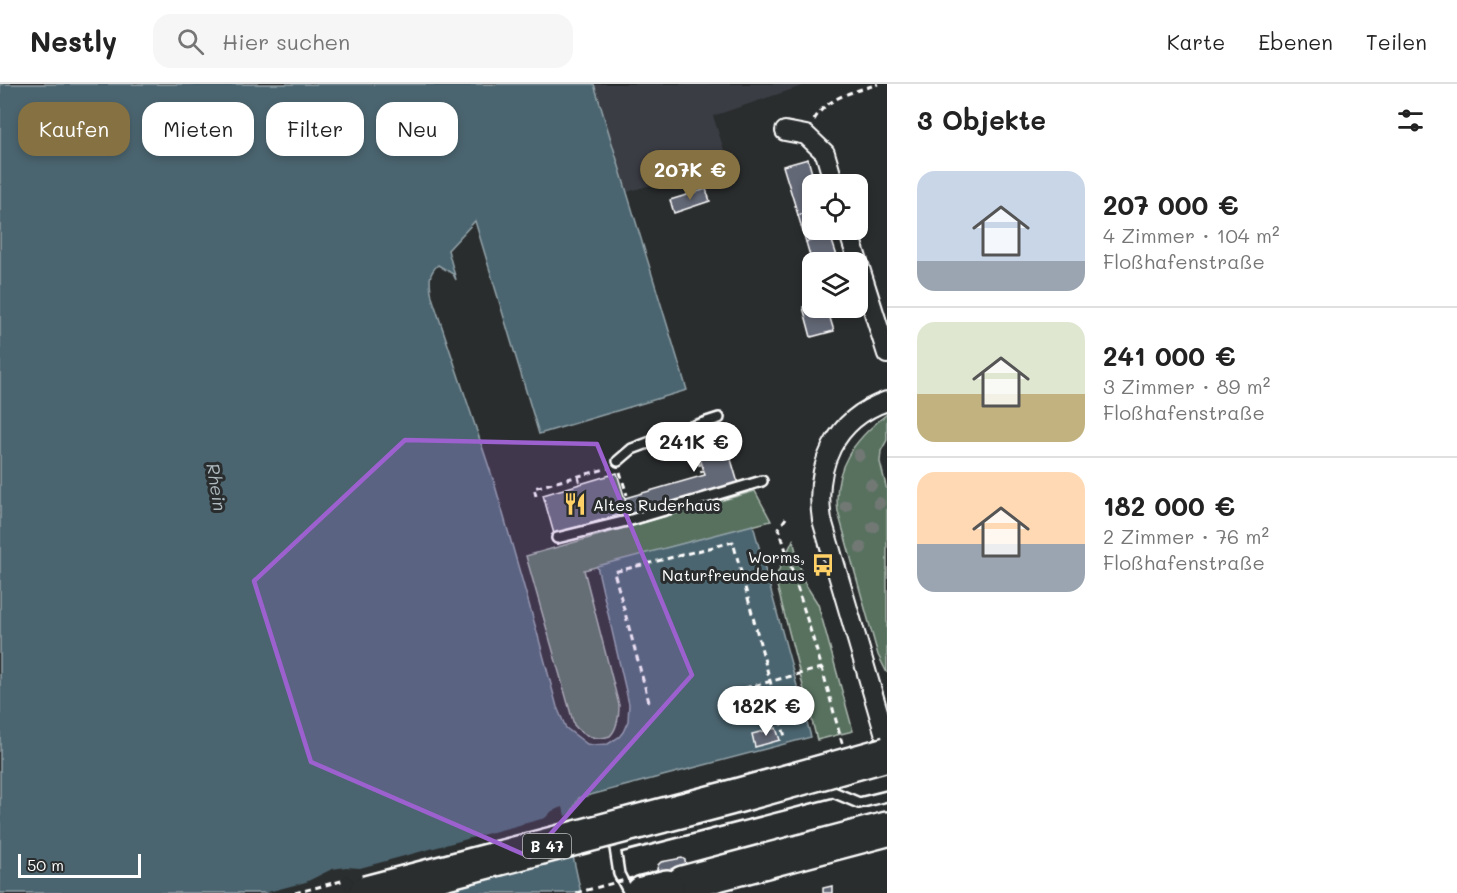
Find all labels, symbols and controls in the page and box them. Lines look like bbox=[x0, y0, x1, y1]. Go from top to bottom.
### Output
search box bbox=[153, 14, 573, 68]
text: Nestly bbox=[30, 23, 117, 59]
icon: search bbox=[174, 25, 207, 58]
text: Hier suchen bbox=[222, 27, 350, 56]
text: Karte bbox=[1167, 28, 1225, 55]
text: Ebenen bbox=[1258, 28, 1333, 55]
text: Teilen bbox=[1366, 28, 1427, 55]
chip: Kaufen bbox=[18, 102, 130, 156]
chip: Mieten bbox=[142, 102, 254, 156]
chip: Filter bbox=[266, 102, 364, 156]
chip: Neu bbox=[376, 102, 458, 156]
text: 3 Objekte bbox=[917, 103, 1046, 137]
icon: filters bbox=[1394, 104, 1427, 137]
pin: 207K € bbox=[641, 150, 739, 201]
text: 207K € bbox=[654, 156, 726, 182]
map controls bbox=[802, 174, 868, 318]
button: locate bbox=[802, 174, 868, 240]
text: 207 000 € bbox=[1103, 188, 1239, 222]
icon: home bbox=[965, 195, 1037, 267]
text: 4 Zimmer · 104 m² bbox=[1103, 222, 1279, 248]
text: Floßhafenstraße bbox=[1103, 248, 1265, 274]
button: layers bbox=[802, 252, 868, 318]
text: 241 000 € bbox=[1103, 339, 1236, 373]
icon: home bbox=[965, 346, 1037, 418]
text: 3 Zimmer · 89 m² bbox=[1103, 373, 1270, 399]
text: Floßhafenstraße bbox=[1103, 399, 1265, 425]
pin: 241K € bbox=[645, 422, 743, 473]
text: 241K € bbox=[659, 428, 729, 454]
water label: Rhein bbox=[201, 461, 233, 513]
text: 182 000 € bbox=[1103, 489, 1235, 523]
restaurant icon: Altes Ruderhaus bbox=[562, 491, 588, 517]
place label: Altes Ruderhaus bbox=[593, 494, 721, 515]
icon: home bbox=[965, 496, 1037, 568]
text: 2 Zimmer · 76 m² bbox=[1103, 523, 1269, 549]
place label: Worms, Naturfreundehaus bbox=[662, 546, 805, 585]
text: Floßhafenstraße bbox=[1103, 549, 1265, 575]
bus stop icon: Worms, Naturfreundehaus bbox=[810, 552, 836, 578]
pin: 182K € bbox=[717, 686, 815, 737]
text: 182K € bbox=[731, 692, 801, 718]
road number: B 47 bbox=[523, 834, 571, 858]
scale bar bbox=[18, 851, 141, 878]
text: 50 m bbox=[27, 854, 64, 875]

